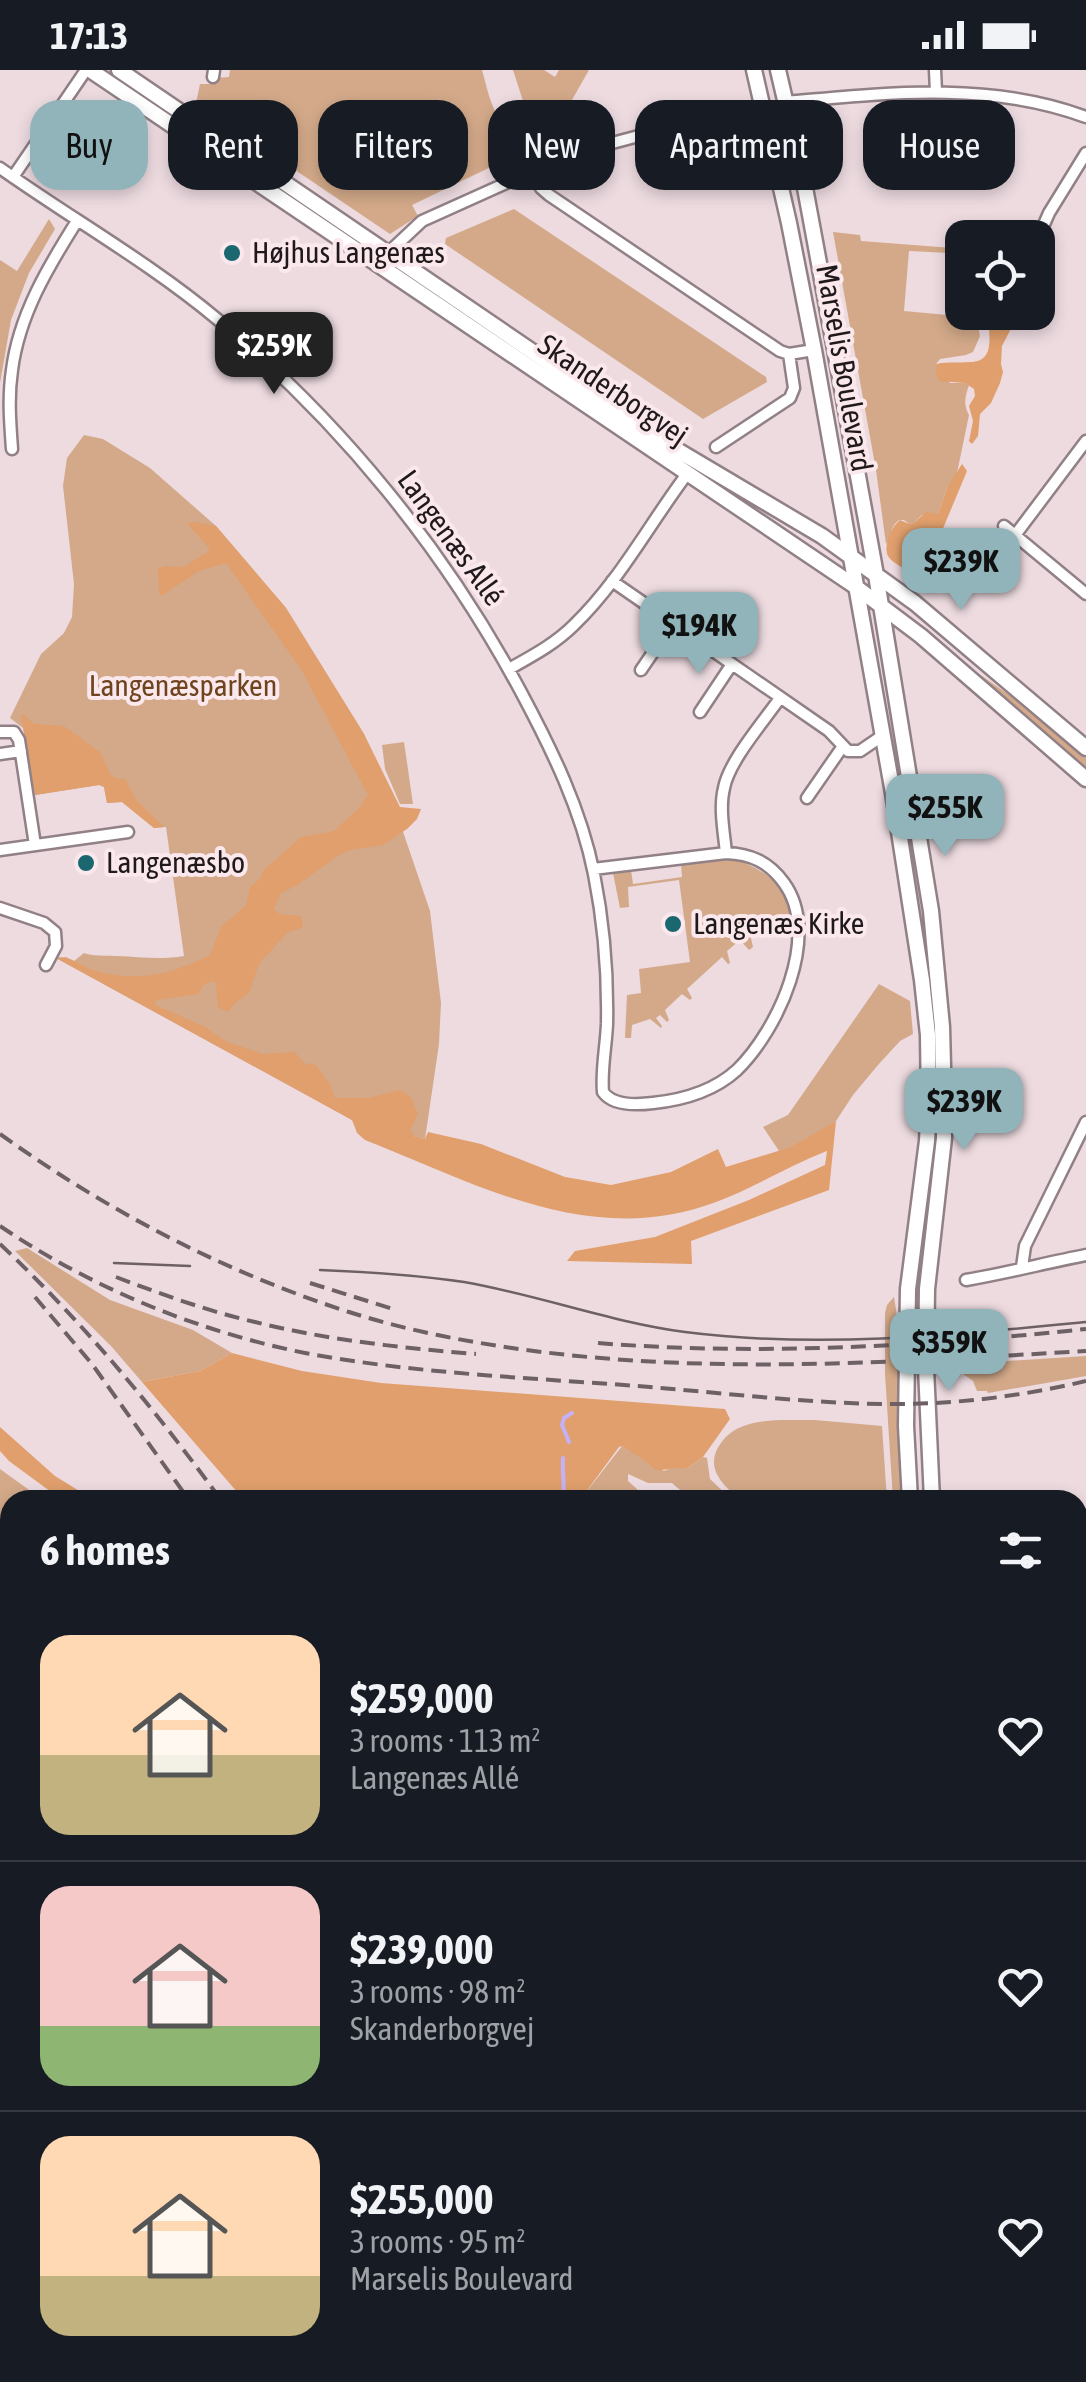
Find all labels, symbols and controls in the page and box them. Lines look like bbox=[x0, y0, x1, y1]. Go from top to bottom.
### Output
text: 17:13 bbox=[50, 14, 128, 57]
chip: Buy bbox=[30, 100, 148, 190]
chip: Rent bbox=[168, 100, 298, 190]
chip: Filters bbox=[318, 100, 468, 190]
chip: New bbox=[488, 100, 615, 190]
chip: Apartment bbox=[635, 100, 843, 190]
chip: House bbox=[863, 100, 1015, 190]
map controls bbox=[945, 220, 1055, 330]
button: locate bbox=[945, 220, 1055, 330]
place label: Højhus Langenæs bbox=[252, 235, 445, 269]
marker: Højhus Langenæs bbox=[221, 242, 243, 264]
street label: Marselis Boulevard bbox=[810, 262, 880, 474]
pin: $259K bbox=[204, 312, 344, 397]
text: $259K bbox=[237, 326, 311, 363]
street label: Skanderborgvej bbox=[532, 327, 695, 452]
street label: Langenæs Allé bbox=[391, 463, 512, 612]
pin: $239K bbox=[891, 528, 1031, 613]
text: $239K bbox=[924, 542, 998, 579]
pin: $194K bbox=[629, 592, 769, 677]
text: $194K bbox=[662, 606, 736, 643]
park label: Langenæsparken bbox=[89, 668, 277, 702]
pin: $255K bbox=[875, 774, 1015, 859]
text: $255K bbox=[908, 788, 982, 825]
place label: Langenæsbo bbox=[106, 845, 245, 879]
marker: Langenæsbo bbox=[75, 852, 97, 874]
place label: Langenæs Kirke bbox=[693, 906, 864, 940]
marker: Langenæs Kirke bbox=[662, 913, 684, 935]
pin: $239K bbox=[894, 1068, 1034, 1153]
text: $239K bbox=[927, 1082, 1001, 1119]
pin: $359K bbox=[879, 1309, 1019, 1394]
text: $359K bbox=[912, 1323, 986, 1360]
icon: filters bbox=[993, 1523, 1048, 1578]
text: 6 homes bbox=[40, 1526, 170, 1574]
text: $259,000 bbox=[350, 1674, 494, 1722]
icon: home bbox=[120, 1675, 240, 1795]
icon: heart bbox=[993, 1708, 1048, 1763]
text: 3 rooms · 113 m² bbox=[350, 1722, 540, 1759]
text: Langenæs Allé bbox=[350, 1759, 519, 1796]
text: $239,000 bbox=[350, 1925, 494, 1973]
icon: home bbox=[120, 1926, 240, 2046]
icon: heart bbox=[993, 1959, 1048, 2014]
text: 3 rooms · 98 m² bbox=[350, 1973, 525, 2010]
text: Skanderborgvej bbox=[350, 2010, 534, 2047]
text: $255,000 bbox=[350, 2175, 494, 2223]
icon: home bbox=[120, 2176, 240, 2296]
icon: heart bbox=[993, 2209, 1048, 2264]
text: 3 rooms · 95 m² bbox=[350, 2223, 525, 2260]
text: Marselis Boulevard bbox=[350, 2260, 574, 2297]

